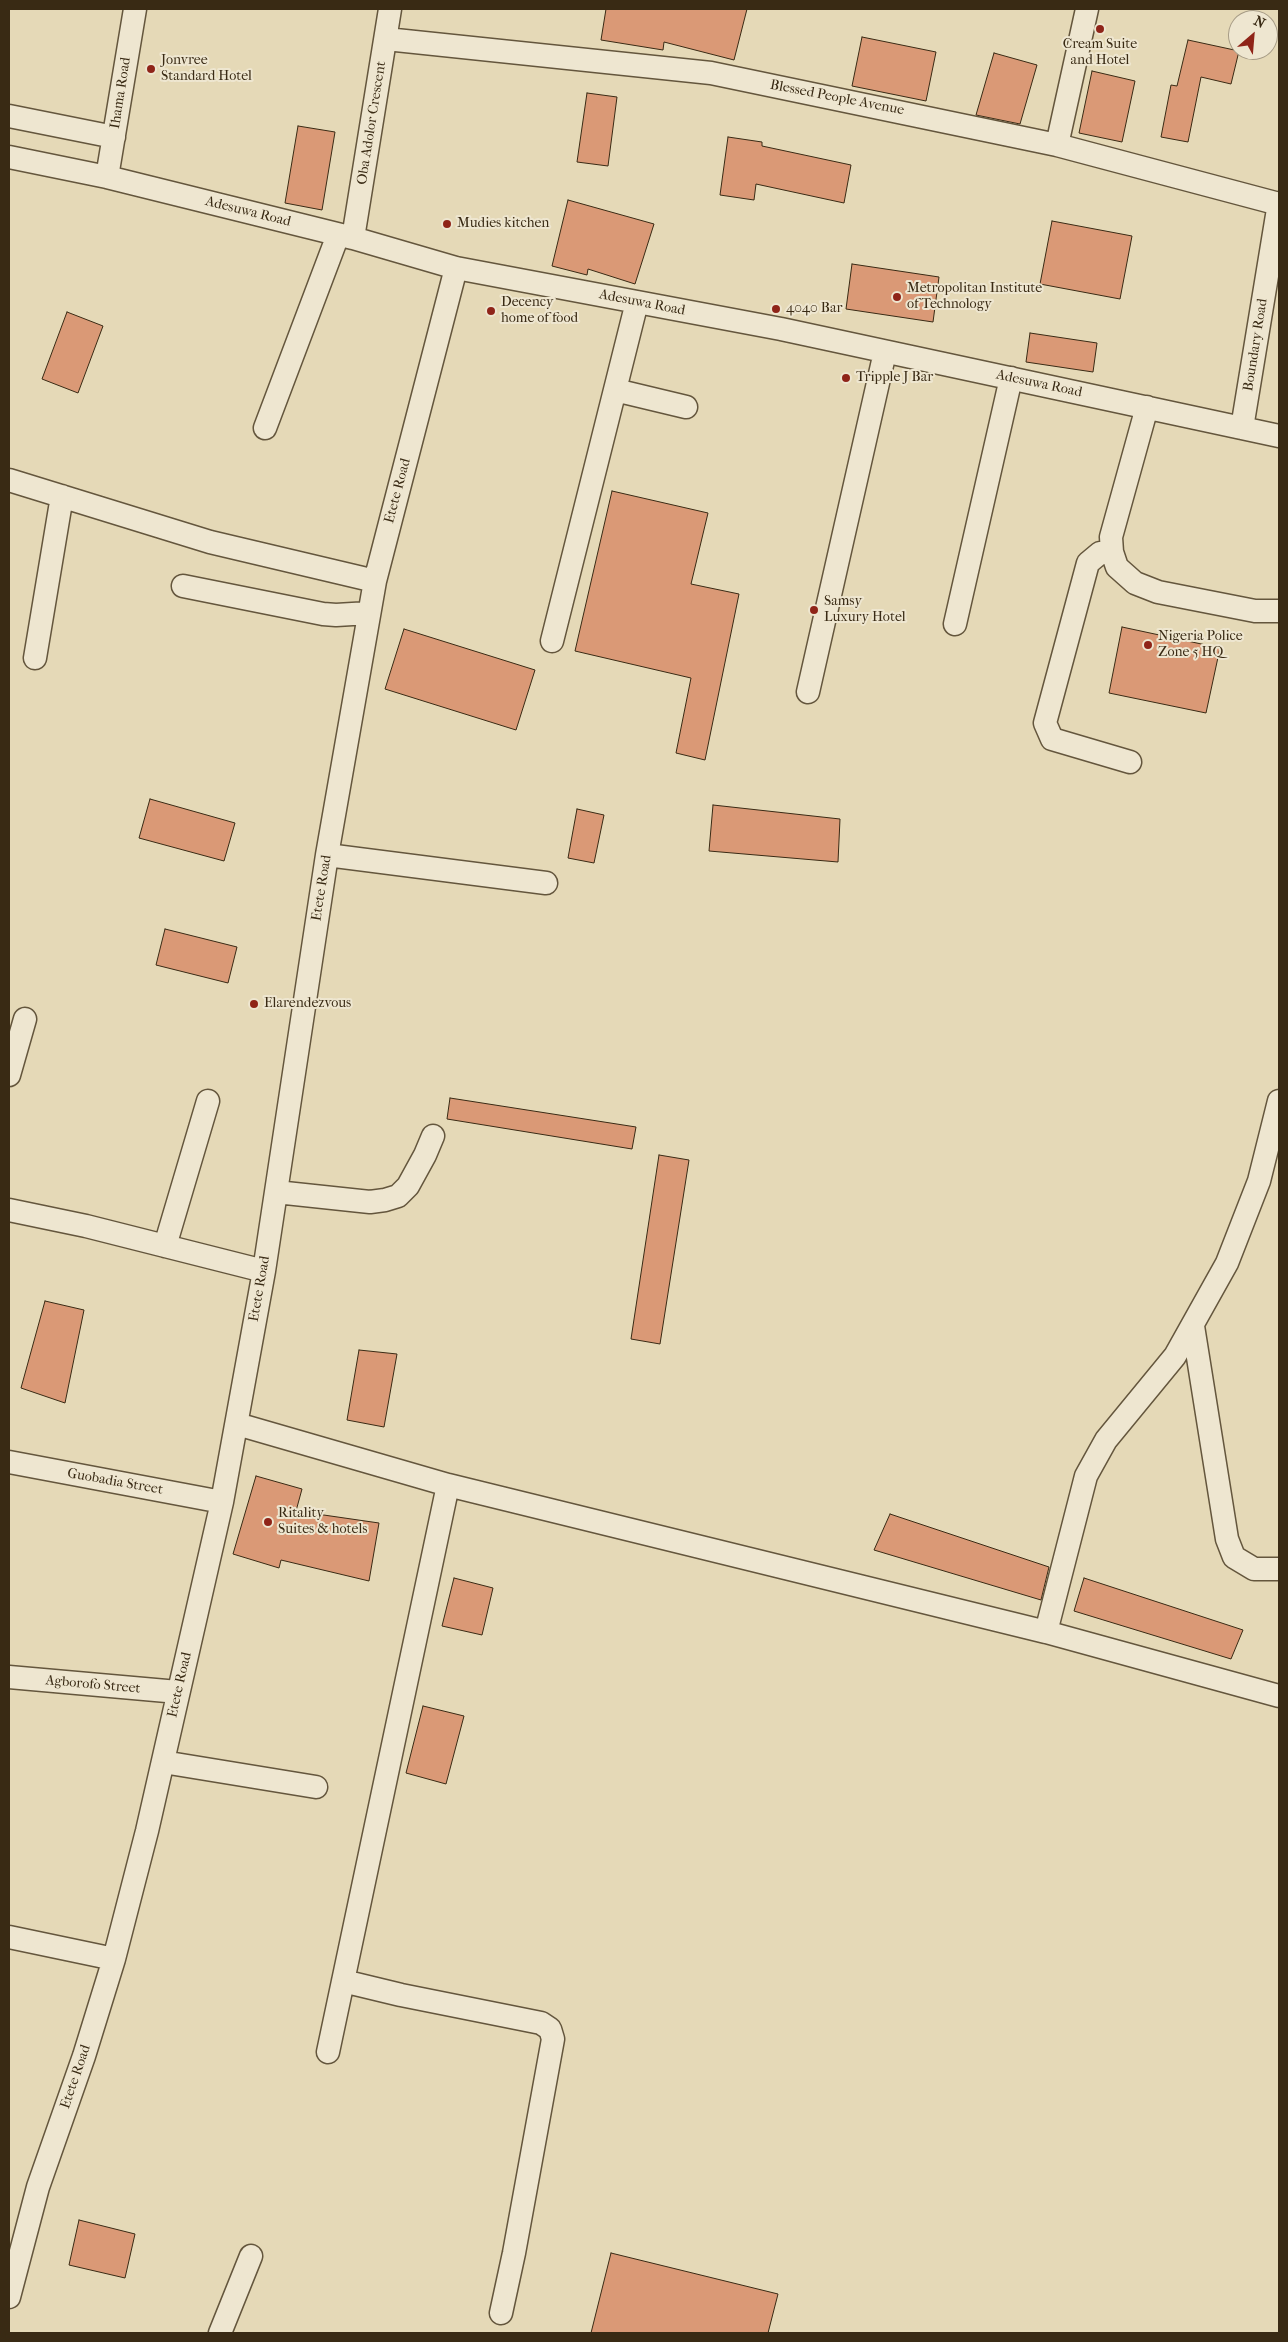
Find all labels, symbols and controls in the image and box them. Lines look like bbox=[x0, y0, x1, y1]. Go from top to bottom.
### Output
north arrow bbox=[1228, 10, 1278, 60]
text: N bbox=[1251, 12, 1268, 32]
marker: Cream Suite and Hotel bbox=[1094, 23, 1106, 35]
place label: Cream Suite and Hotel bbox=[1063, 37, 1137, 70]
place label: Jonvree Standard Hotel bbox=[161, 53, 252, 85]
street label: Ihama Road bbox=[107, 56, 135, 130]
street label: Oba Adolor Crescent bbox=[354, 60, 390, 186]
marker: Jonvree Standard Hotel bbox=[145, 63, 157, 75]
street label: Blessed People Avenue bbox=[769, 77, 905, 119]
street label: Adesuwa Road bbox=[204, 193, 292, 231]
place label: Mudies kitchen bbox=[457, 216, 549, 232]
marker: Mudies kitchen bbox=[441, 218, 453, 230]
place label: Metropolitan Institute of Technology bbox=[907, 281, 1042, 314]
street label: Adesuwa Road bbox=[597, 286, 687, 320]
marker: Metropolitan Institute of Technology bbox=[891, 291, 903, 303]
place label: Decency home of food bbox=[501, 295, 578, 328]
street label: Boundary Road bbox=[1240, 297, 1272, 393]
place label: 4040 Bar bbox=[786, 301, 842, 317]
marker: 4040 Bar bbox=[770, 303, 782, 315]
marker: Decency home of food bbox=[485, 305, 497, 317]
street label: Adesuwa Road bbox=[994, 367, 1084, 401]
place label: Tripple J Bar bbox=[856, 370, 933, 386]
marker: Tripple J Bar bbox=[840, 372, 852, 384]
street label: Etete Road bbox=[381, 457, 415, 525]
place label: Samsy Luxury Hotel bbox=[824, 594, 906, 626]
marker: Samsy Luxury Hotel bbox=[808, 604, 820, 616]
place label: Nigeria Police Zone 5 HQ bbox=[1158, 629, 1243, 662]
marker: Nigeria Police Zone 5 HQ bbox=[1142, 639, 1154, 651]
street label: Etete Road bbox=[308, 854, 336, 922]
place label: Elarendezvous bbox=[264, 996, 351, 1012]
marker: Elarendezvous bbox=[248, 998, 260, 1010]
street label: Etete Road bbox=[246, 1255, 274, 1323]
street label: Guobadia Street bbox=[66, 1465, 164, 1499]
place label: Ritality Suites & hotels bbox=[278, 1506, 367, 1538]
marker: Ritality Suites & hotels bbox=[262, 1516, 274, 1528]
street label: Etete Road bbox=[164, 1651, 196, 1719]
street label: Agborofo Street bbox=[45, 1672, 141, 1698]
street label: Etete Road bbox=[57, 2043, 95, 2111]

